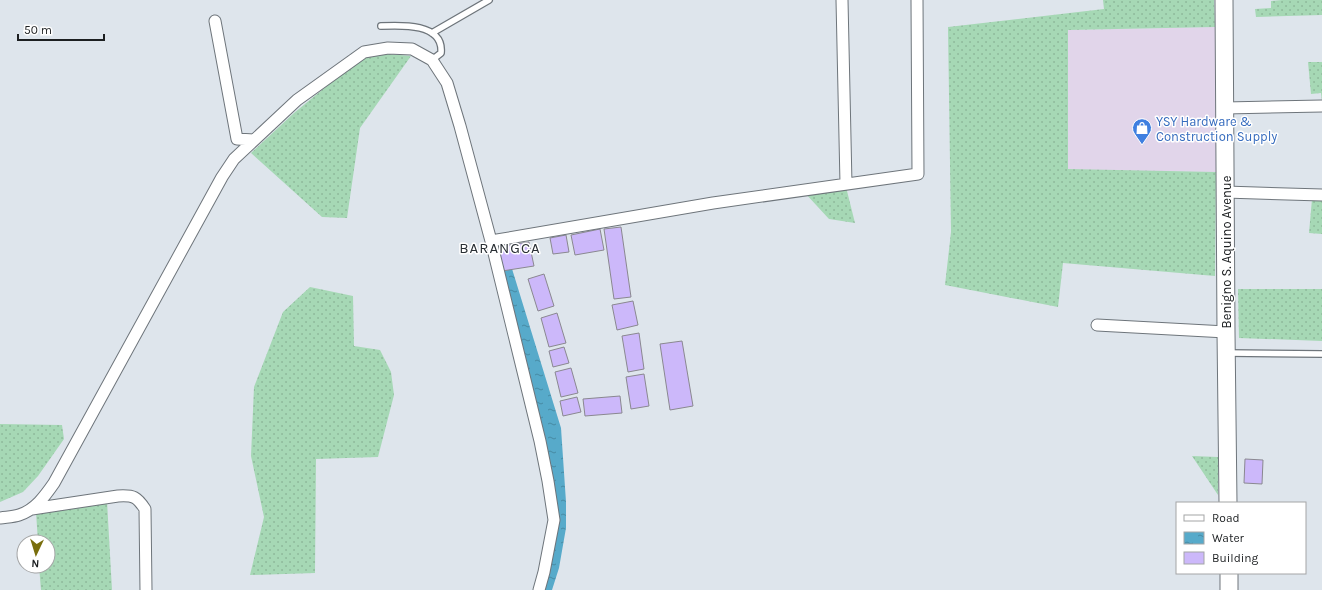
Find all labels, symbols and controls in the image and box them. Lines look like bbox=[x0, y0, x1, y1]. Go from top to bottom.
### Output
scale bar bbox=[18, 16, 104, 42]
text: 50 m bbox=[24, 23, 52, 37]
place label: YSY Hardware & Construction Supply bbox=[1156, 114, 1277, 144]
shop icon: YSY Hardware & Construction Supply bbox=[1131, 117, 1153, 145]
street label: Benigno S. Aquino Avenue bbox=[1219, 175, 1235, 328]
district label: BARANGCA bbox=[459, 239, 541, 257]
legend bbox=[1176, 502, 1306, 574]
text: Road bbox=[1212, 511, 1240, 525]
text: Water bbox=[1212, 531, 1245, 545]
north arrow bbox=[16, 534, 56, 574]
text: Building bbox=[1212, 551, 1259, 565]
text: N bbox=[31, 557, 40, 570]

